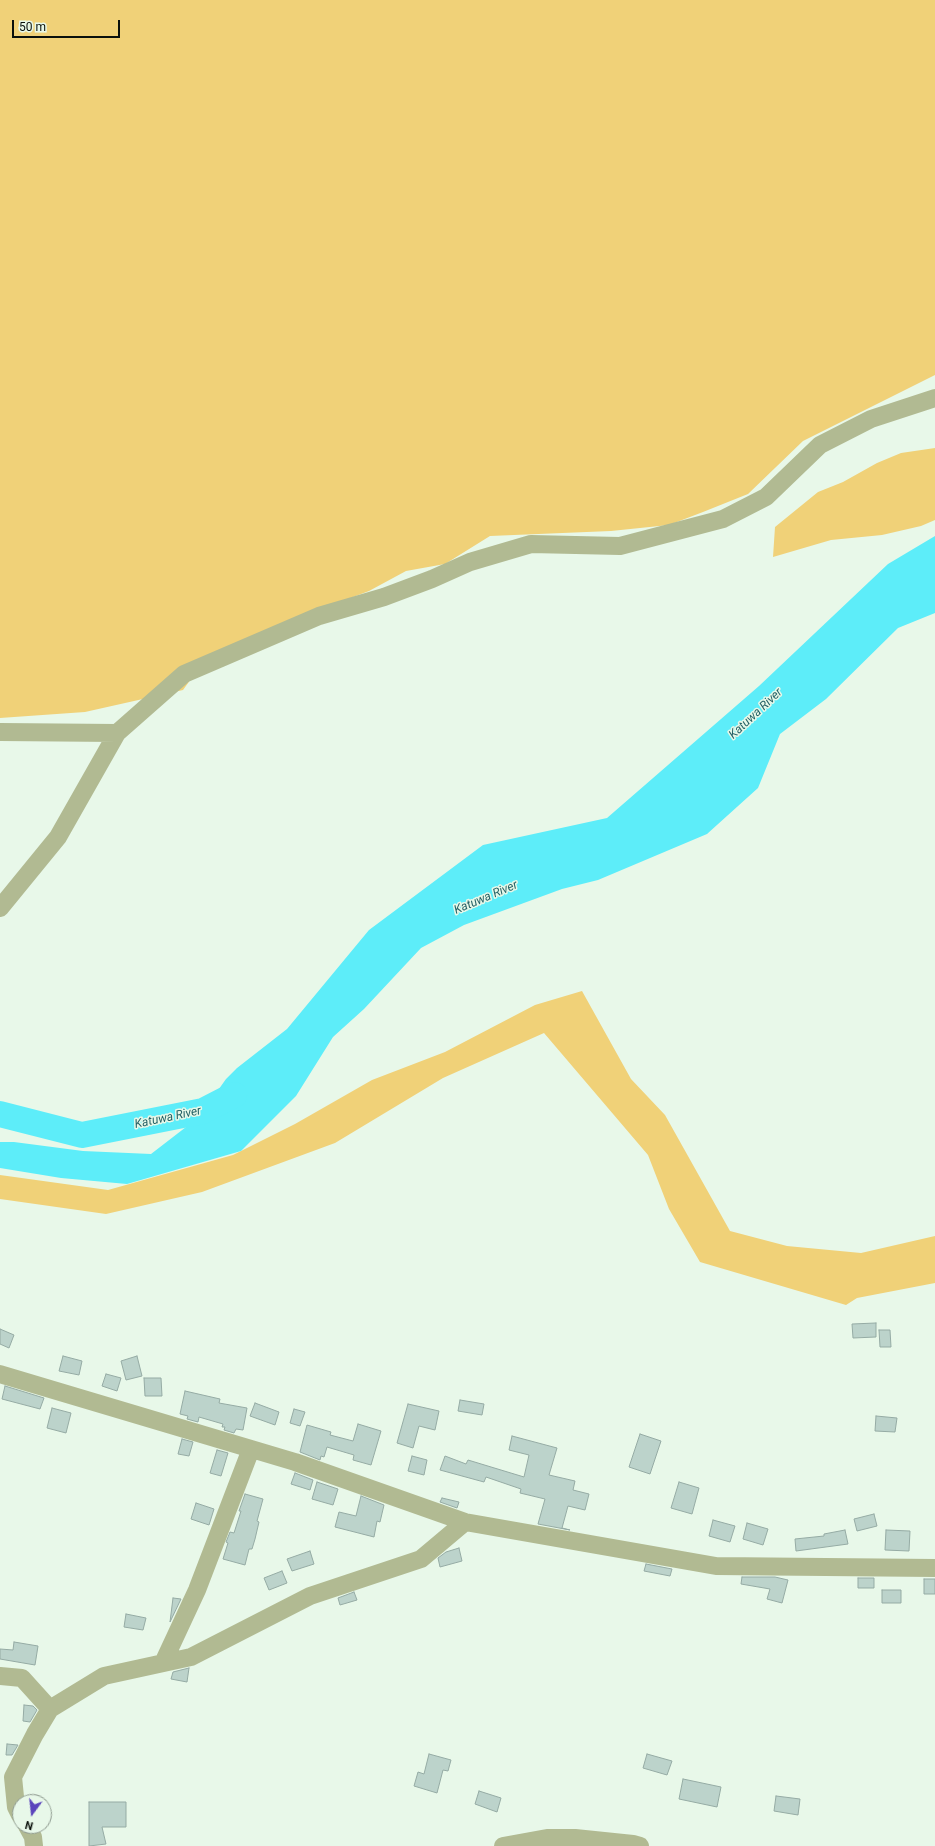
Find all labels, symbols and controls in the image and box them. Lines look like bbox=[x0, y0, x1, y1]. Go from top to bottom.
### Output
scale bar bbox=[14, 12, 122, 38]
text: 50 m bbox=[19, 20, 46, 34]
water label: Katuwa River bbox=[726, 686, 786, 742]
water label: Katuwa River bbox=[452, 878, 520, 918]
water label: Katuwa River bbox=[133, 1104, 203, 1132]
north arrow bbox=[12, 1794, 52, 1834]
text: N bbox=[24, 1818, 34, 1832]

